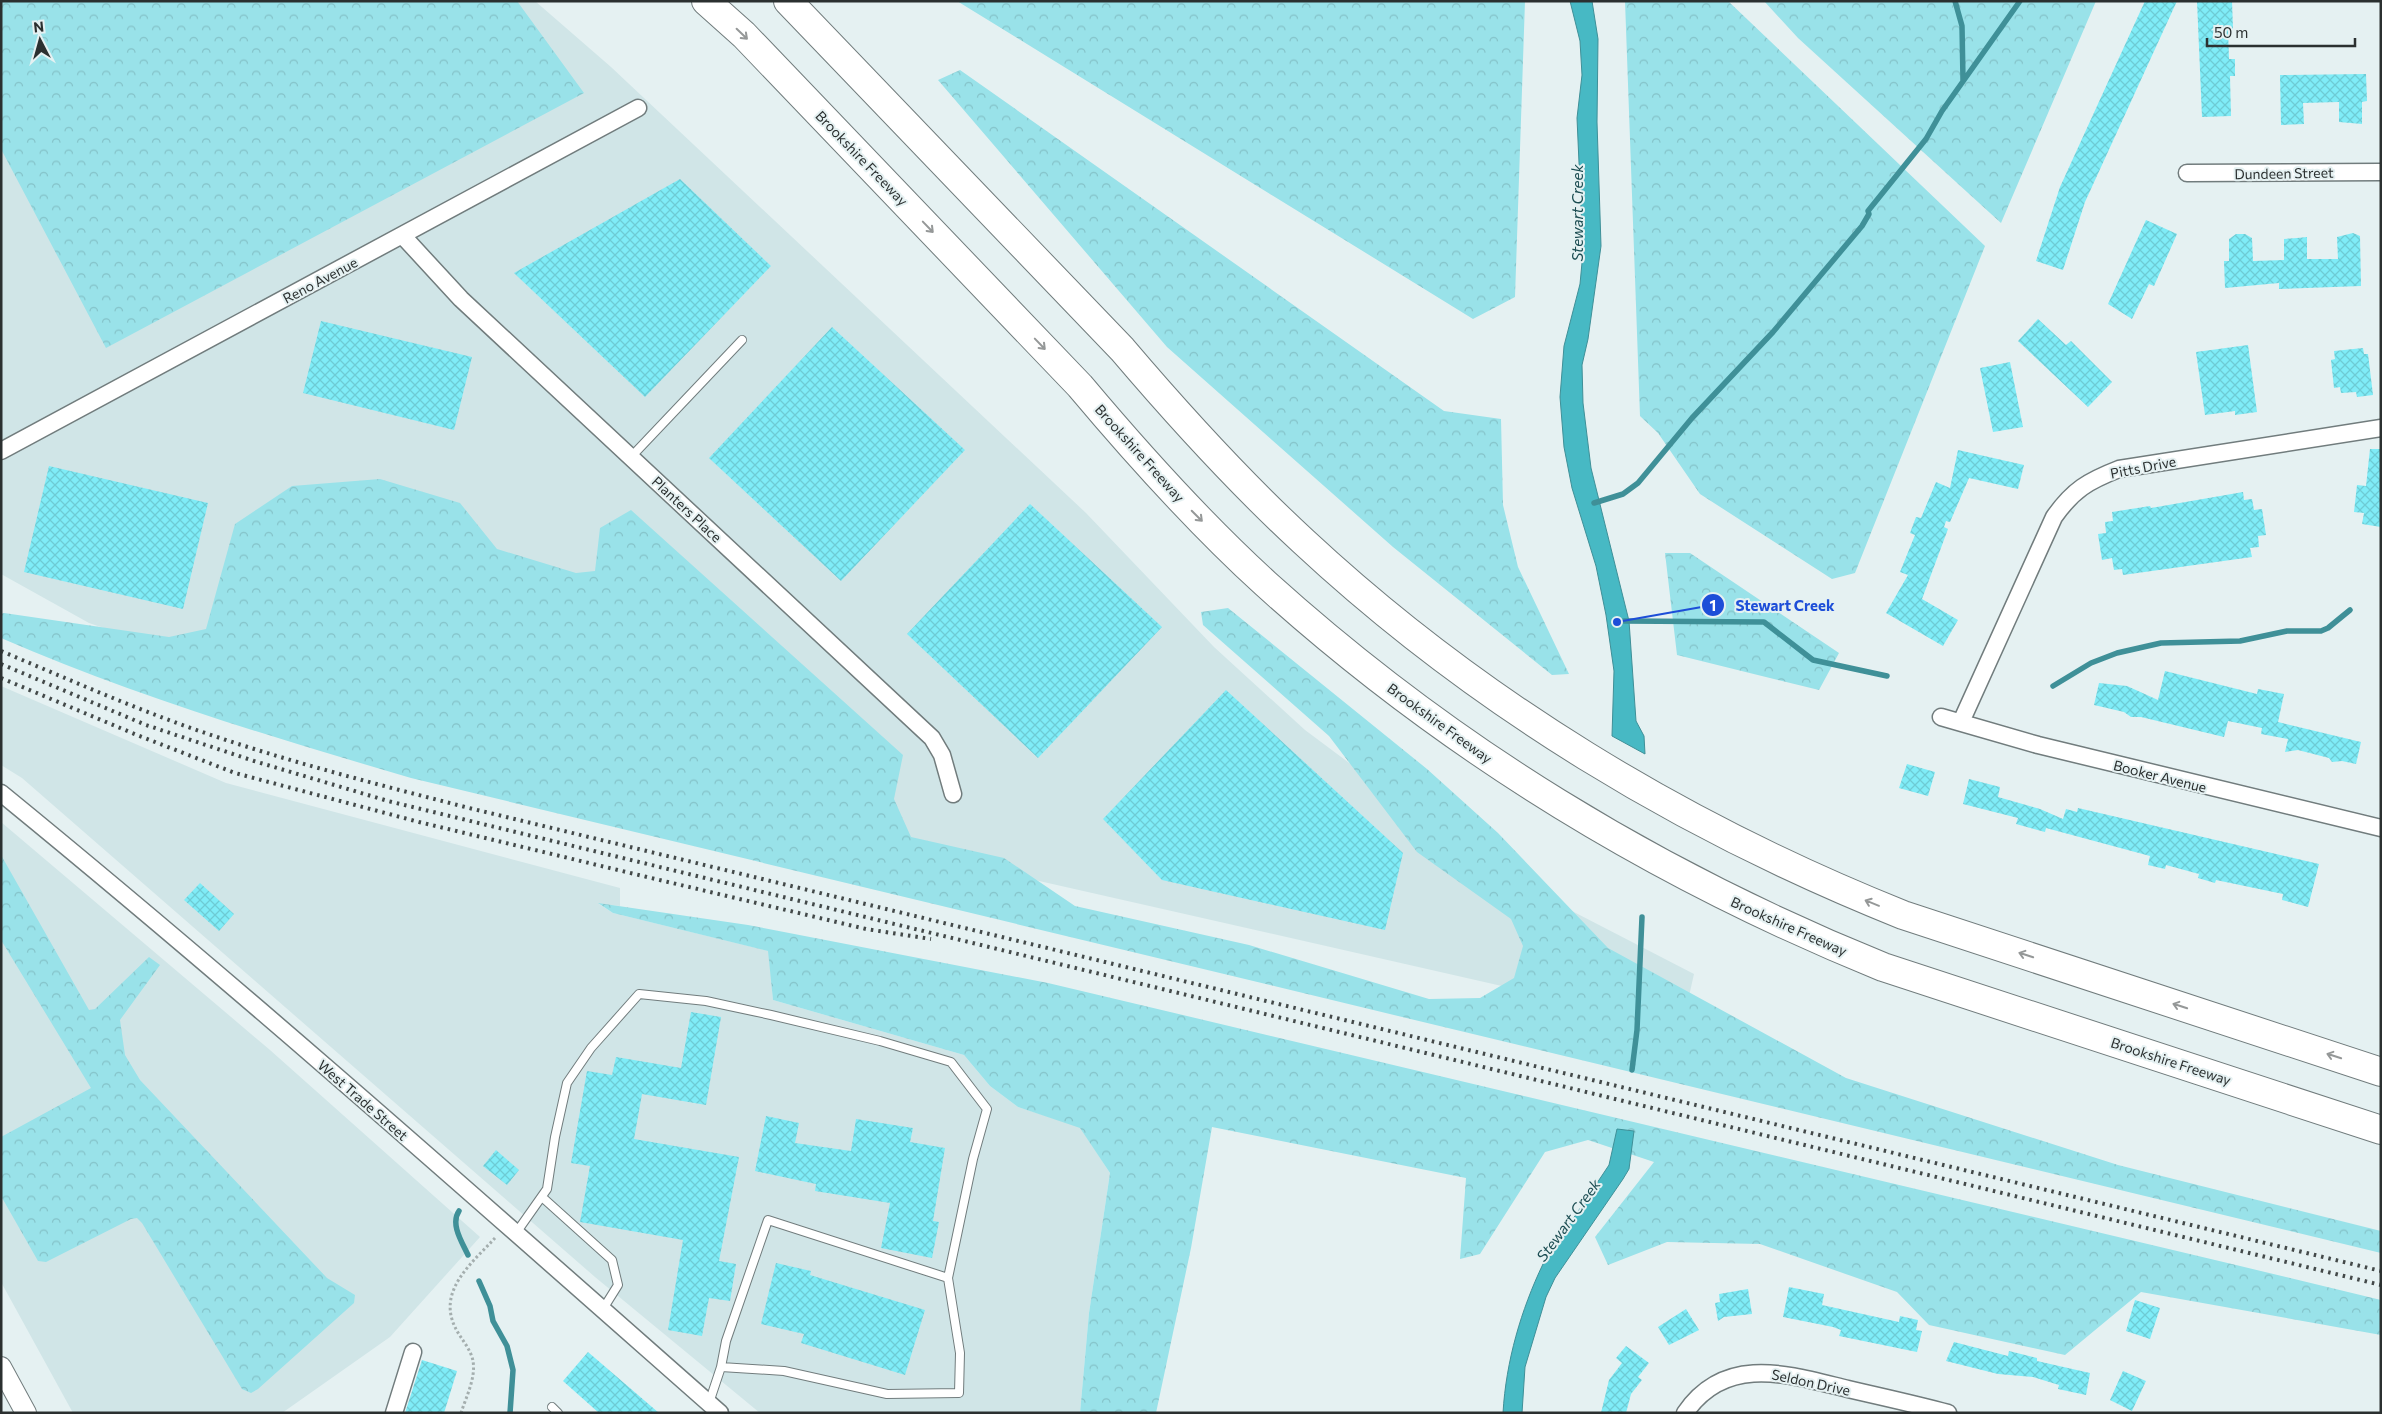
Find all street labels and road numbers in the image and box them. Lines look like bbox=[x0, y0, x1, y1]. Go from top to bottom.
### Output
street label: Brookshire Freeway bbox=[812, 107, 912, 209]
street label: Dundeen Street bbox=[2234, 164, 2334, 182]
street label: Reno Avenue bbox=[280, 253, 360, 307]
street label: Brookshire Freeway bbox=[1092, 401, 1188, 505]
street label: Pitts Drive bbox=[2109, 452, 2177, 482]
street label: Planters Place bbox=[649, 472, 725, 546]
street label: Brookshire Freeway bbox=[1384, 679, 1496, 767]
street label: Booker Avenue bbox=[2112, 756, 2208, 796]
street label: Brookshire Freeway bbox=[1728, 893, 1850, 959]
street label: Brookshire Freeway bbox=[2109, 1034, 2233, 1088]
street label: West Trade Street bbox=[314, 1056, 412, 1144]
street label: Seldon Drive bbox=[1770, 1365, 1852, 1399]

